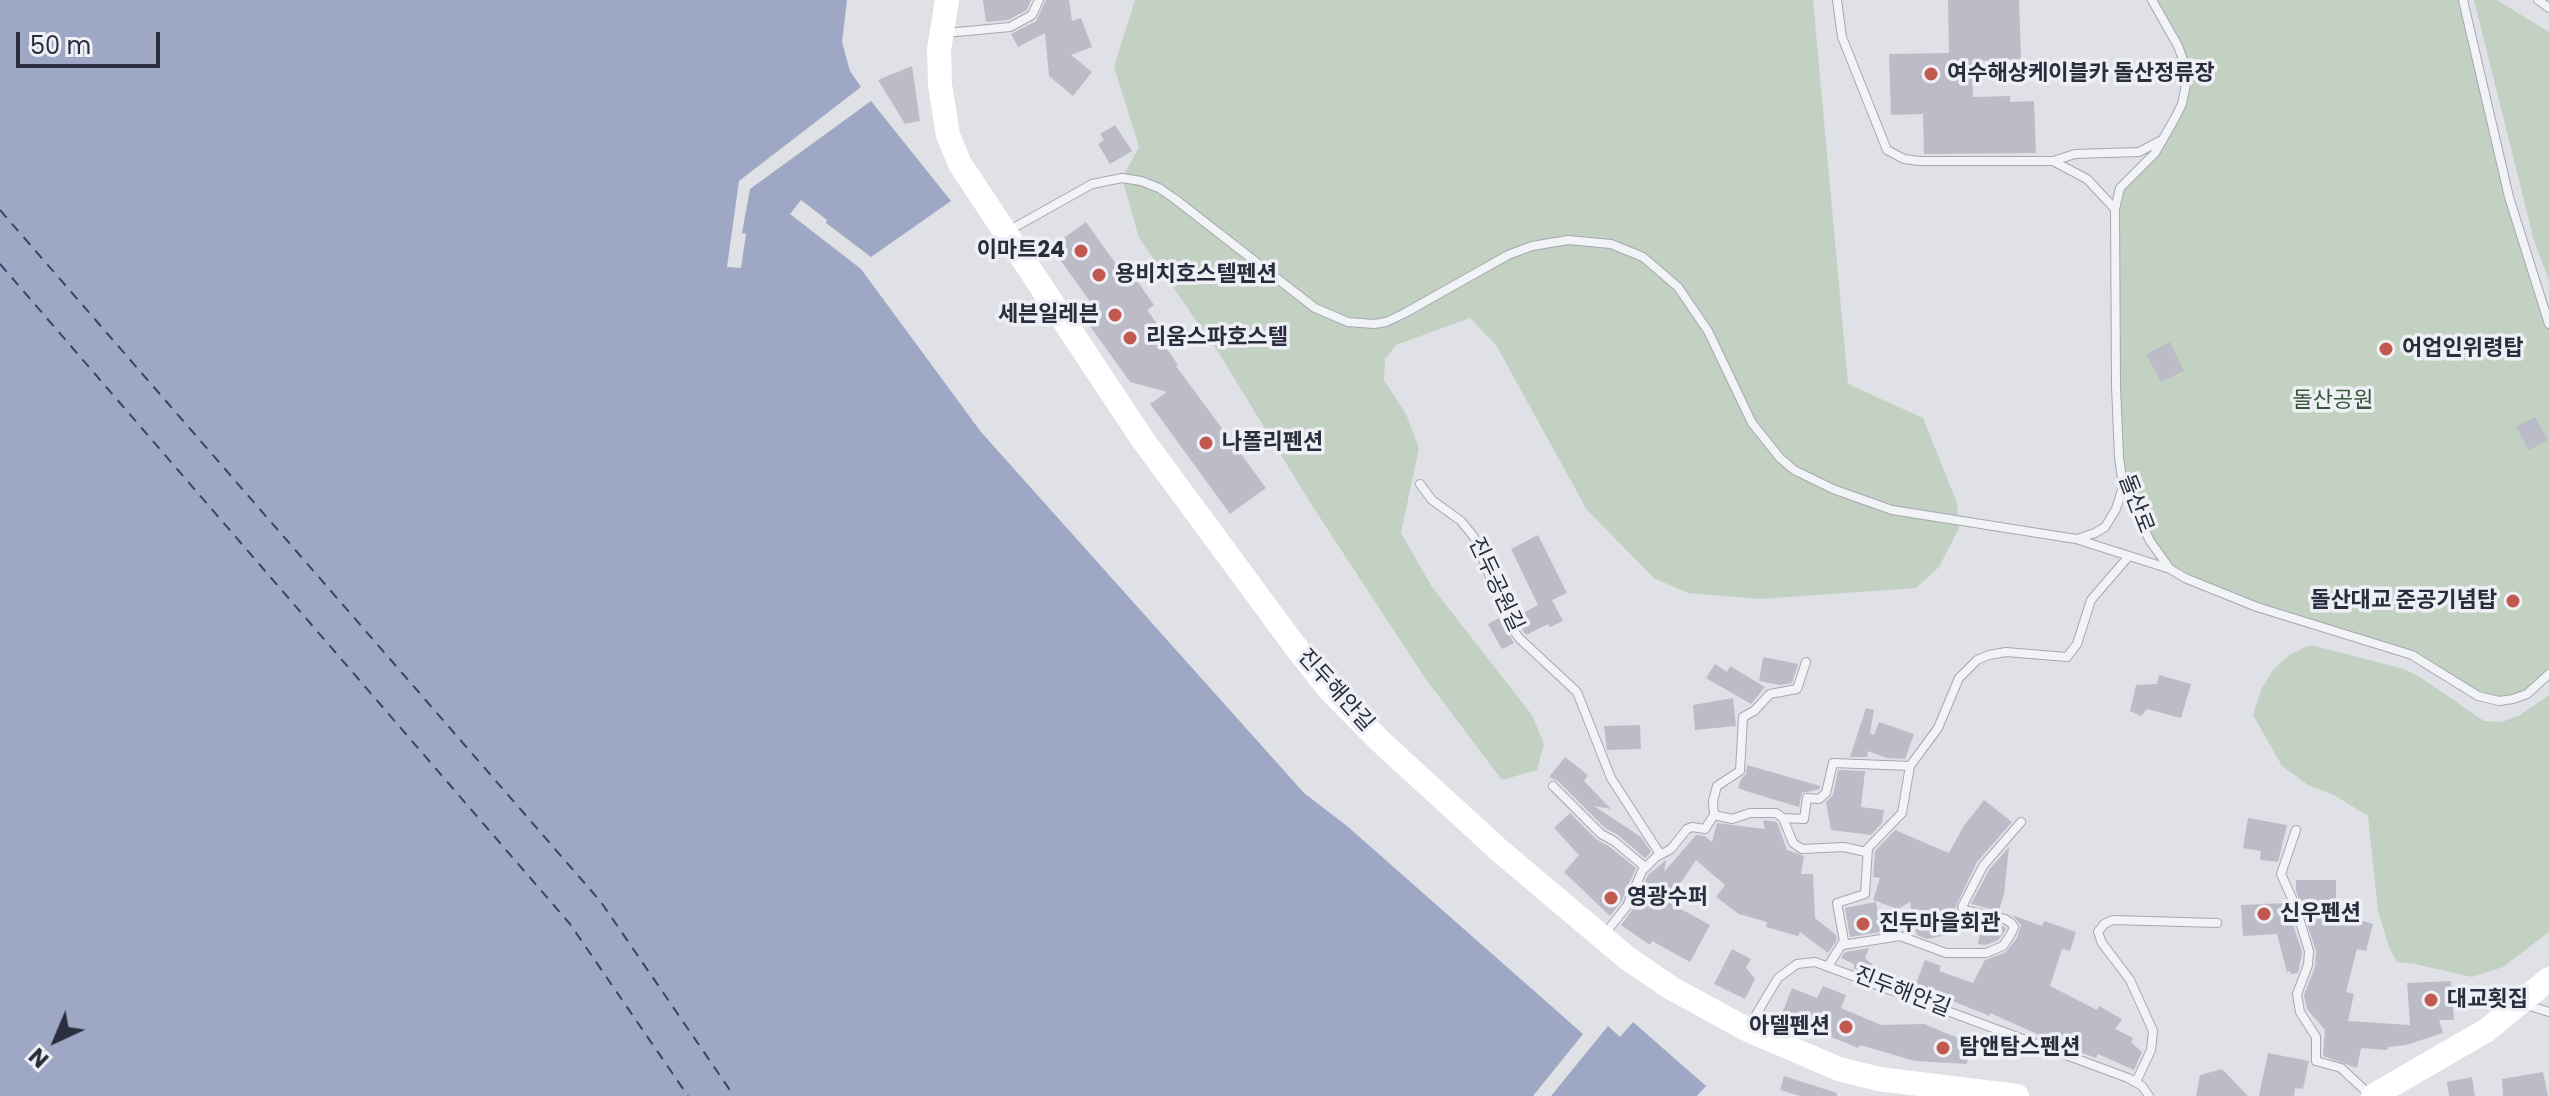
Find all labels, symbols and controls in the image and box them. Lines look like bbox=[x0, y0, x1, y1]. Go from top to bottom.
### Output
scale bar bbox=[20, 16, 164, 66]
text: 50 m bbox=[30, 29, 91, 62]
place label: 여수해상케이블카 돌산정류장 bbox=[1947, 61, 2215, 87]
marker: 여수해상케이블카 돌산정류장 bbox=[1922, 65, 1940, 83]
place label: 이마트24 bbox=[977, 238, 1065, 264]
marker: 이마트24 bbox=[1072, 242, 1090, 260]
place label: 용비치호스텔펜션 bbox=[1115, 262, 1277, 288]
marker: 용비치호스텔펜션 bbox=[1090, 266, 1108, 284]
place label: 세븐일레븐 bbox=[998, 302, 1099, 328]
marker: 세븐일레븐 bbox=[1106, 306, 1124, 324]
place label: 리움스파호스텔 bbox=[1146, 325, 1288, 351]
marker: 리움스파호스텔 bbox=[1121, 329, 1139, 347]
place label: 어업인위령탑 bbox=[2402, 336, 2523, 362]
marker: 어업인위령탑 bbox=[2377, 340, 2395, 358]
park label: 돌산공원 bbox=[2293, 388, 2373, 414]
place label: 나폴리펜션 bbox=[1222, 430, 1323, 456]
marker: 나폴리펜션 bbox=[1197, 434, 1215, 452]
street label: 돌산로 bbox=[2112, 471, 2158, 537]
street label: 진두공원길 bbox=[1462, 534, 1528, 636]
place label: 돌산대교 준공기념탑 bbox=[2310, 588, 2497, 614]
marker: 돌산대교 준공기념탑 bbox=[2504, 592, 2522, 610]
street label: 진두해안길 bbox=[1291, 645, 1379, 737]
place label: 영광수퍼 bbox=[1627, 885, 1708, 911]
marker: 영광수퍼 bbox=[1602, 889, 1620, 907]
place label: 신우펜션 bbox=[2280, 901, 2361, 927]
marker: 신우펜션 bbox=[2255, 905, 2273, 923]
place label: 진두마을회관 bbox=[1879, 911, 2000, 937]
marker: 진두마을회관 bbox=[1854, 915, 1872, 933]
street label: 진두해안길 bbox=[1850, 963, 1954, 1023]
place label: 대교횟집 bbox=[2447, 987, 2528, 1013]
marker: 대교횟집 bbox=[2422, 991, 2440, 1009]
north arrow bbox=[16, 1000, 96, 1080]
place label: 아델펜션 bbox=[1749, 1014, 1830, 1040]
marker: 아델펜션 bbox=[1837, 1018, 1855, 1036]
place label: 탐앤탐스펜션 bbox=[1959, 1035, 2080, 1061]
marker: 탐앤탐스펜션 bbox=[1934, 1039, 1952, 1057]
text: N bbox=[22, 1041, 56, 1075]

